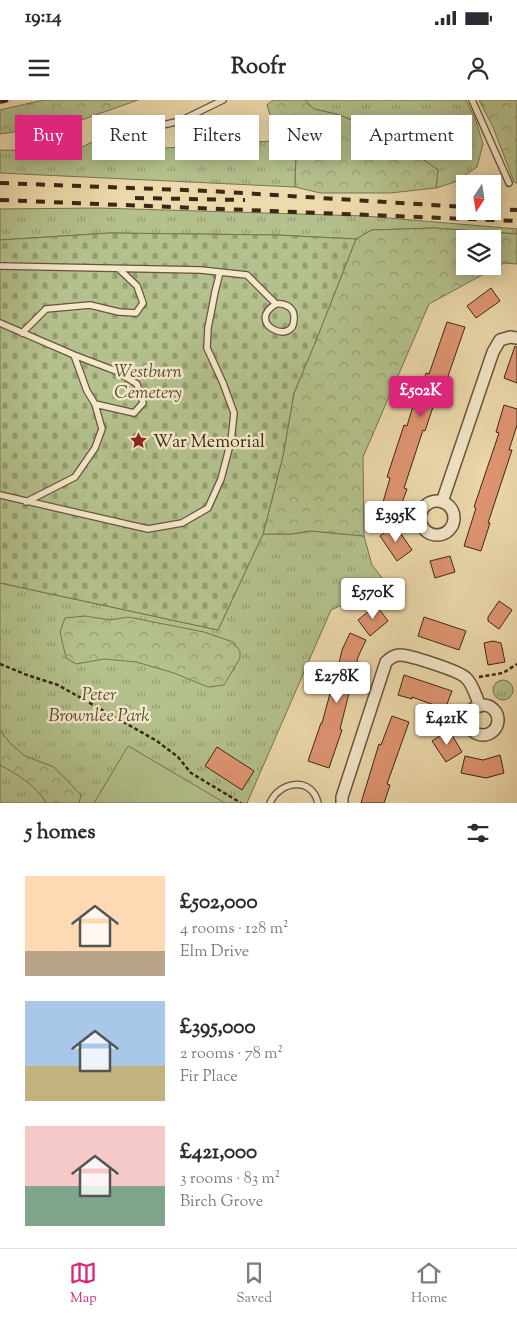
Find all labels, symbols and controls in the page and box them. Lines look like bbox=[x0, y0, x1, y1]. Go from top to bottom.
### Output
text: 19:14 bbox=[25, 4, 61, 31]
text: Roofr bbox=[231, 52, 286, 84]
icon: menu bbox=[25, 54, 53, 82]
icon: person bbox=[464, 54, 492, 82]
chip: Buy bbox=[15, 115, 82, 160]
chip: Rent bbox=[92, 115, 165, 160]
chip: Filters bbox=[175, 115, 259, 160]
chip: New bbox=[269, 115, 341, 160]
chip: Apartment bbox=[351, 115, 472, 160]
north arrow bbox=[456, 175, 501, 220]
map controls bbox=[456, 175, 501, 275]
button: layers bbox=[456, 230, 501, 275]
park label: Westburn Cemetery bbox=[114, 360, 182, 407]
pin: £502K bbox=[386, 376, 456, 418]
text: £502K bbox=[400, 380, 442, 403]
place label: War Memorial bbox=[153, 430, 265, 456]
place icon: War Memorial bbox=[129, 431, 149, 451]
pin: £395K bbox=[361, 500, 431, 543]
text: £395K bbox=[376, 505, 416, 528]
pin: £570K bbox=[338, 578, 408, 620]
text: £570K bbox=[352, 582, 394, 605]
pin: £278K bbox=[302, 662, 372, 704]
text: £278K bbox=[315, 666, 359, 689]
park label: Peter Brownlee Park bbox=[49, 683, 149, 730]
pin: £421K bbox=[412, 704, 482, 746]
text: £421K bbox=[426, 708, 468, 731]
text: 5 homes bbox=[25, 818, 95, 848]
icon: filters bbox=[464, 819, 492, 847]
text: £502,000 bbox=[180, 888, 258, 918]
icon: home bbox=[65, 896, 125, 956]
text: 4 rooms · 128 m² bbox=[180, 918, 288, 941]
text: Elm Drive bbox=[180, 941, 249, 964]
text: £395,000 bbox=[180, 1013, 256, 1043]
icon: home bbox=[65, 1021, 125, 1081]
text: 2 rooms · 78 m² bbox=[180, 1043, 283, 1066]
text: Fir Place bbox=[180, 1066, 238, 1089]
text: £421,000 bbox=[180, 1138, 257, 1168]
icon: home bbox=[65, 1146, 125, 1206]
text: 3 rooms · 83 m² bbox=[180, 1168, 280, 1191]
text: Birch Grove bbox=[180, 1191, 263, 1214]
tab: Map bbox=[69, 1259, 97, 1309]
tab: Saved bbox=[236, 1259, 272, 1309]
tab: Home bbox=[411, 1259, 448, 1309]

